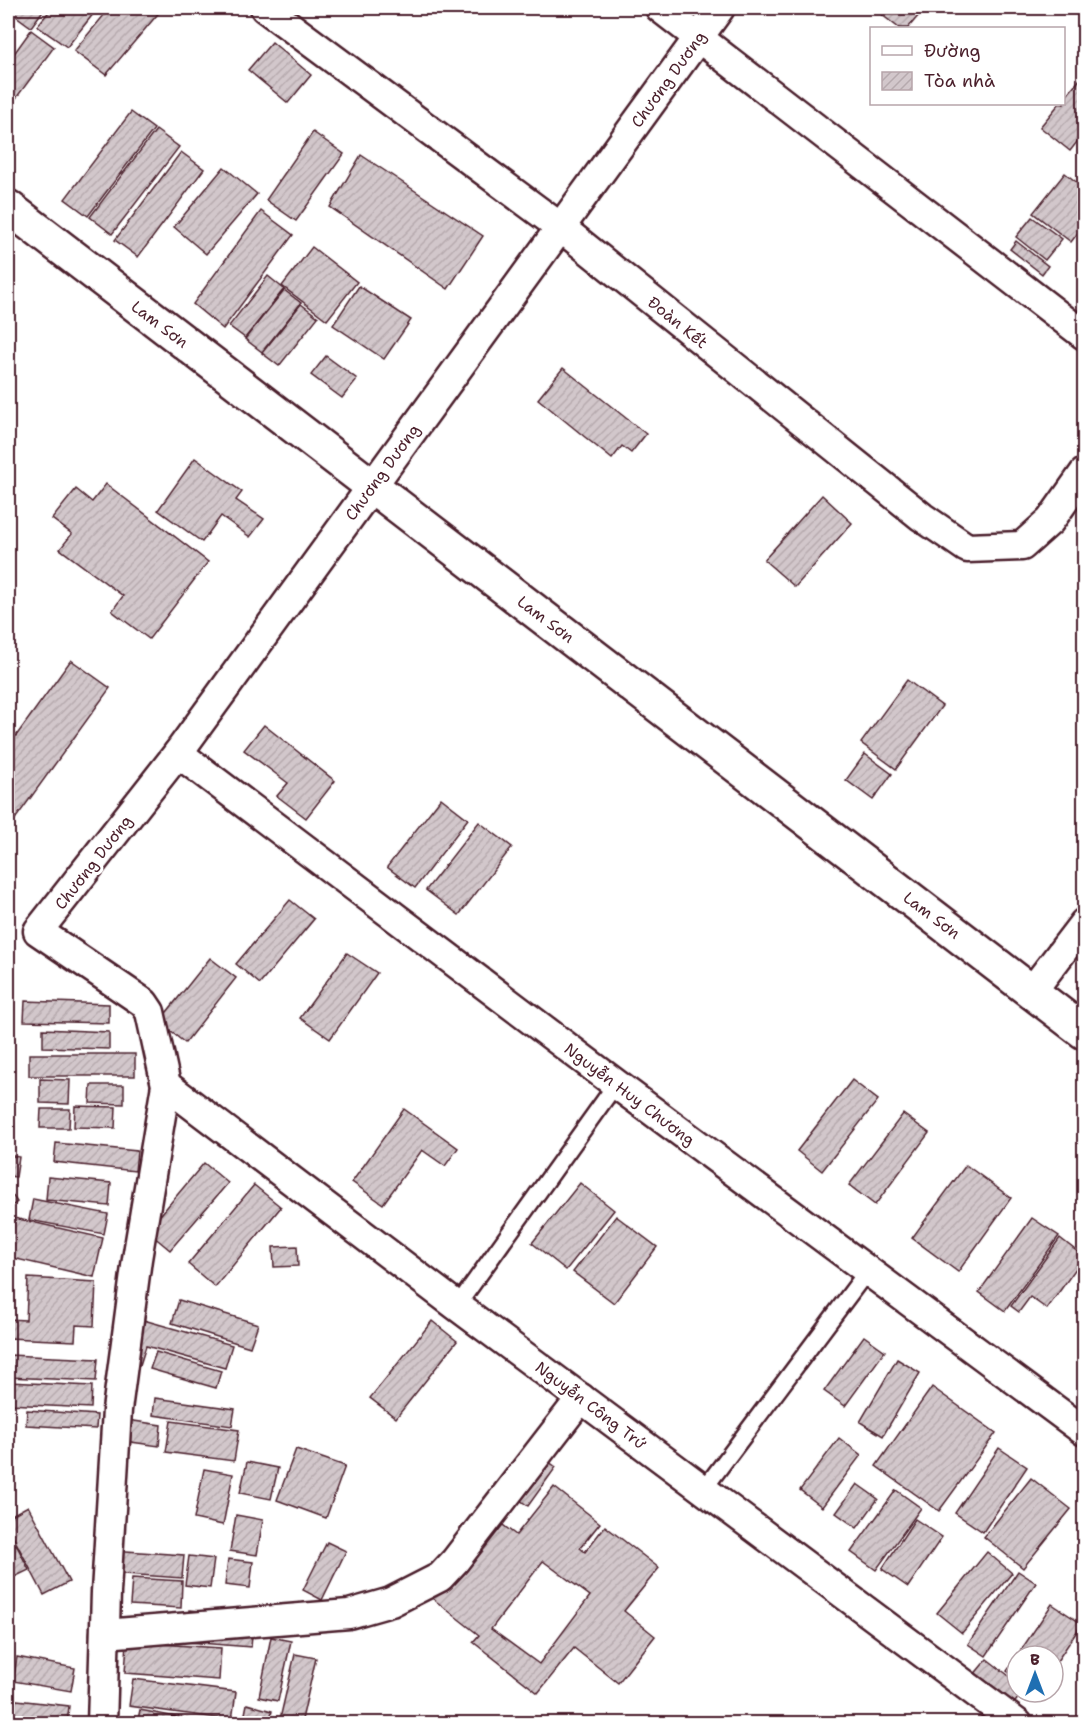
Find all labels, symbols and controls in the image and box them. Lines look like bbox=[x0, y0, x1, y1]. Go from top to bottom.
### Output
street label: Chương Dương bbox=[626, 27, 711, 132]
legend bbox=[870, 27, 1065, 105]
text: Đường bbox=[924, 39, 981, 63]
text: Tòa nhà bbox=[924, 69, 995, 93]
street label: Đoàn Kết bbox=[643, 292, 712, 353]
street label: Lam Sơn bbox=[127, 296, 193, 353]
street label: Chương Dương bbox=[340, 420, 425, 525]
street label: Lam Sơn bbox=[513, 591, 579, 648]
street label: Chương Dương bbox=[50, 811, 137, 914]
street label: Lam Sơn bbox=[899, 887, 965, 944]
street label: Nguyễn Huy Chương bbox=[560, 1038, 699, 1151]
street label: Nguyễn Công Trứ bbox=[531, 1357, 651, 1455]
north arrow bbox=[1005, 1644, 1065, 1704]
text: B bbox=[1030, 1649, 1040, 1670]

